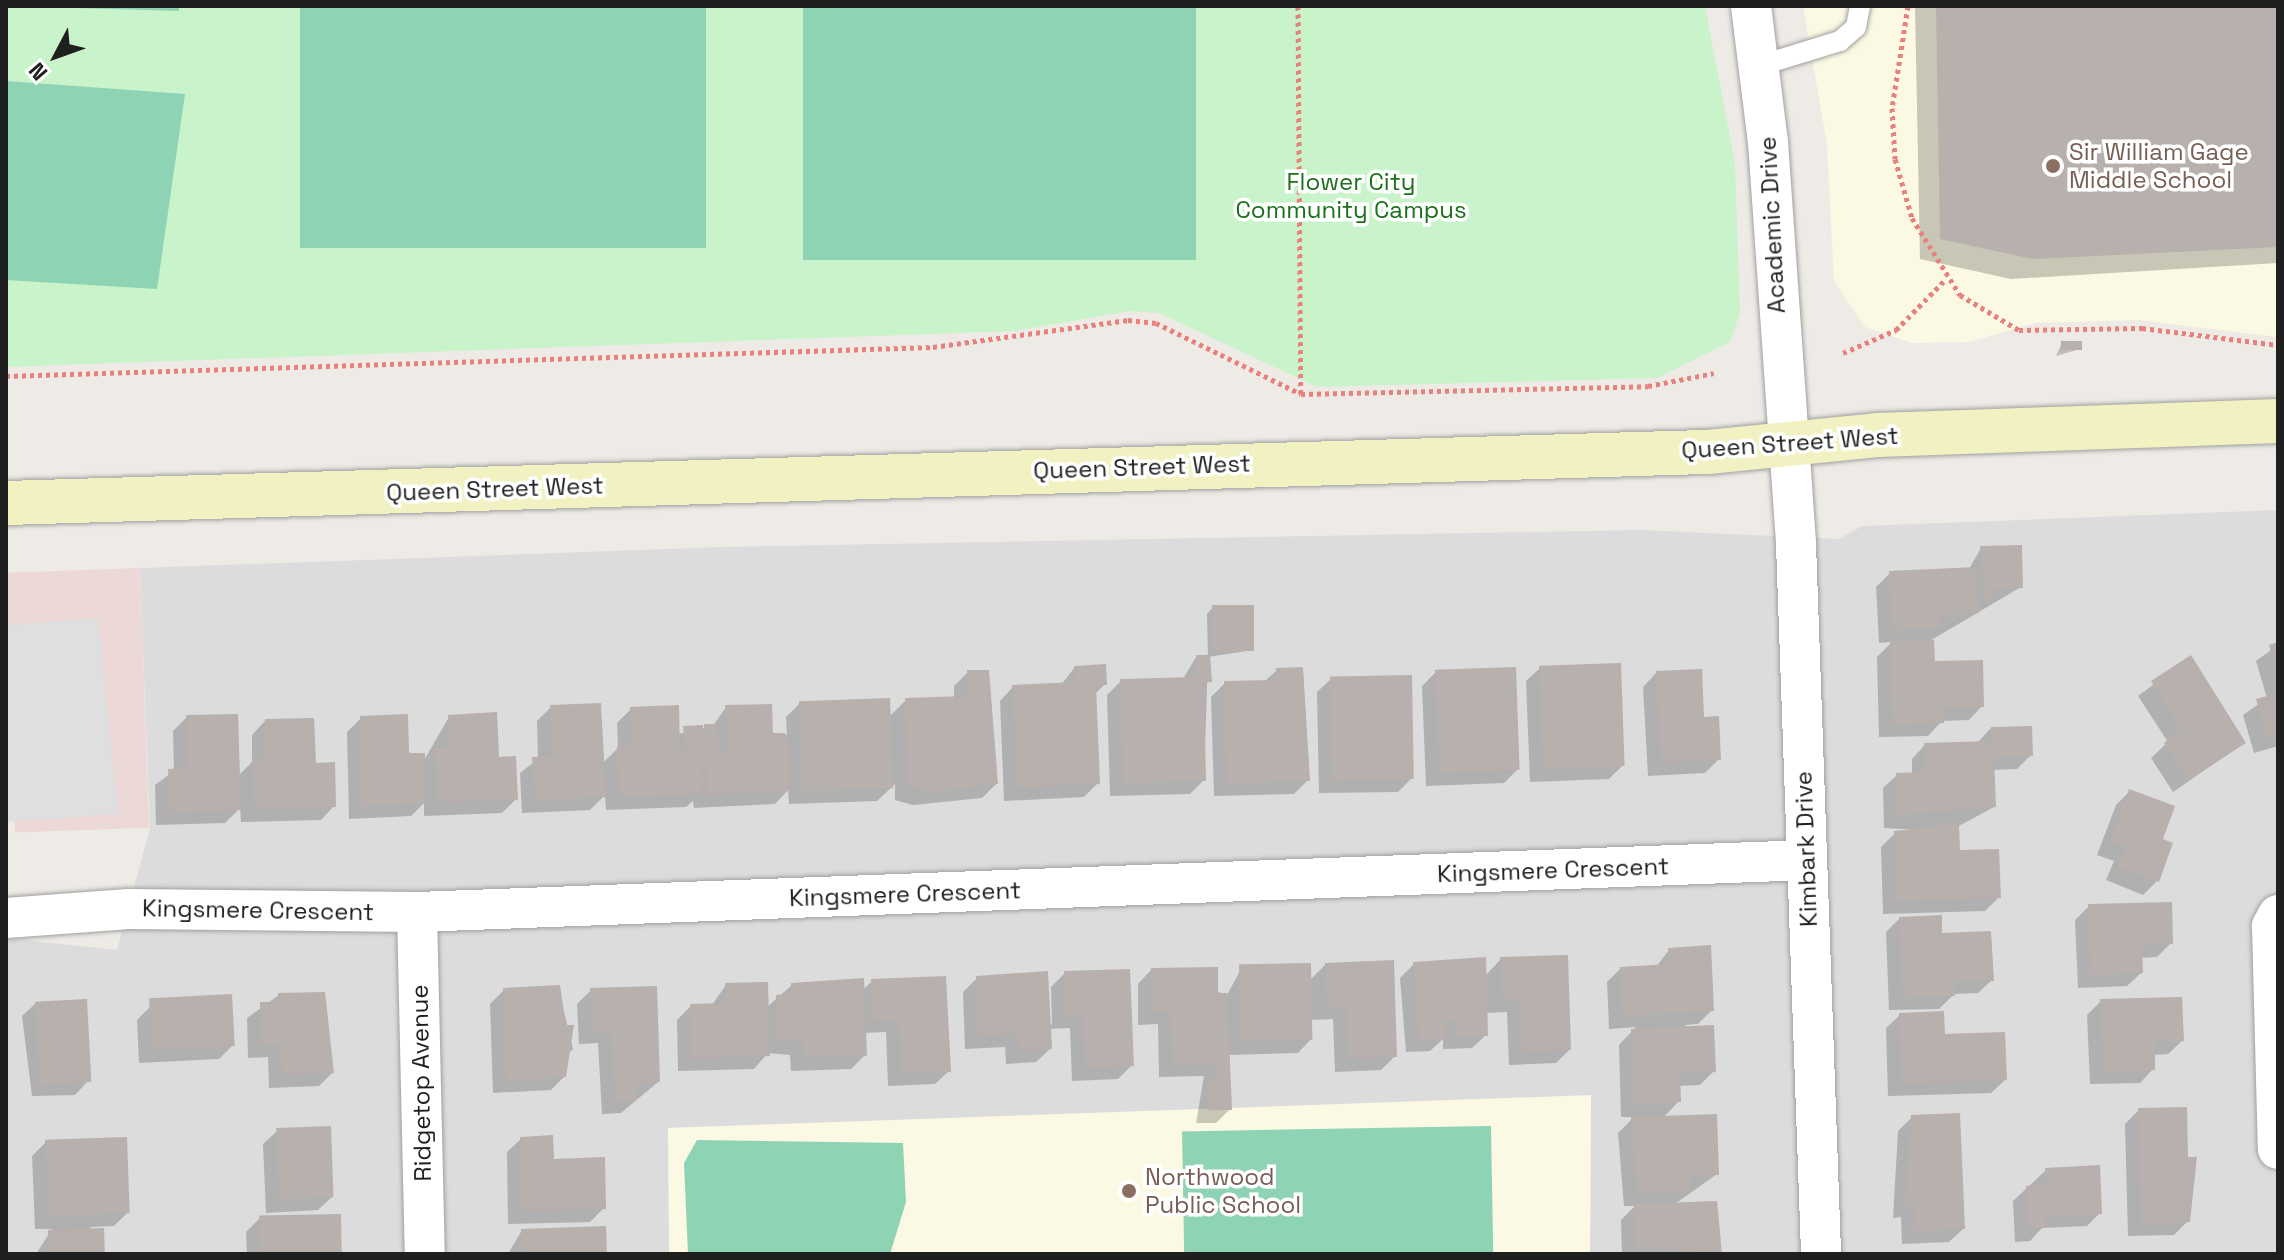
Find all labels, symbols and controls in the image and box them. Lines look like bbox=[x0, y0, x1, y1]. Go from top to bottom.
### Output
north arrow bbox=[16, 16, 96, 96]
text: N bbox=[22, 57, 53, 86]
street label: Academic Drive bbox=[1753, 136, 1791, 314]
place label: Sir William Gage Middle School bbox=[2069, 138, 2249, 194]
marker: Sir William Gage Middle School bbox=[2044, 157, 2062, 175]
park label: Flower City Community Campus bbox=[1235, 168, 1467, 224]
street label: Queen Street West bbox=[1680, 421, 1900, 465]
street label: Queen Street West bbox=[1033, 449, 1251, 485]
street label: Queen Street West bbox=[386, 471, 604, 507]
street label: Kimbark Drive bbox=[1789, 771, 1823, 927]
street label: Kingsmere Crescent bbox=[1437, 852, 1669, 888]
street label: Kingsmere Crescent bbox=[789, 876, 1021, 912]
street label: Kingsmere Crescent bbox=[142, 894, 374, 926]
street label: Ridgetop Avenue bbox=[405, 984, 437, 1182]
place label: Northwood Public School bbox=[1145, 1163, 1301, 1219]
marker: Northwood Public School bbox=[1120, 1182, 1138, 1200]

